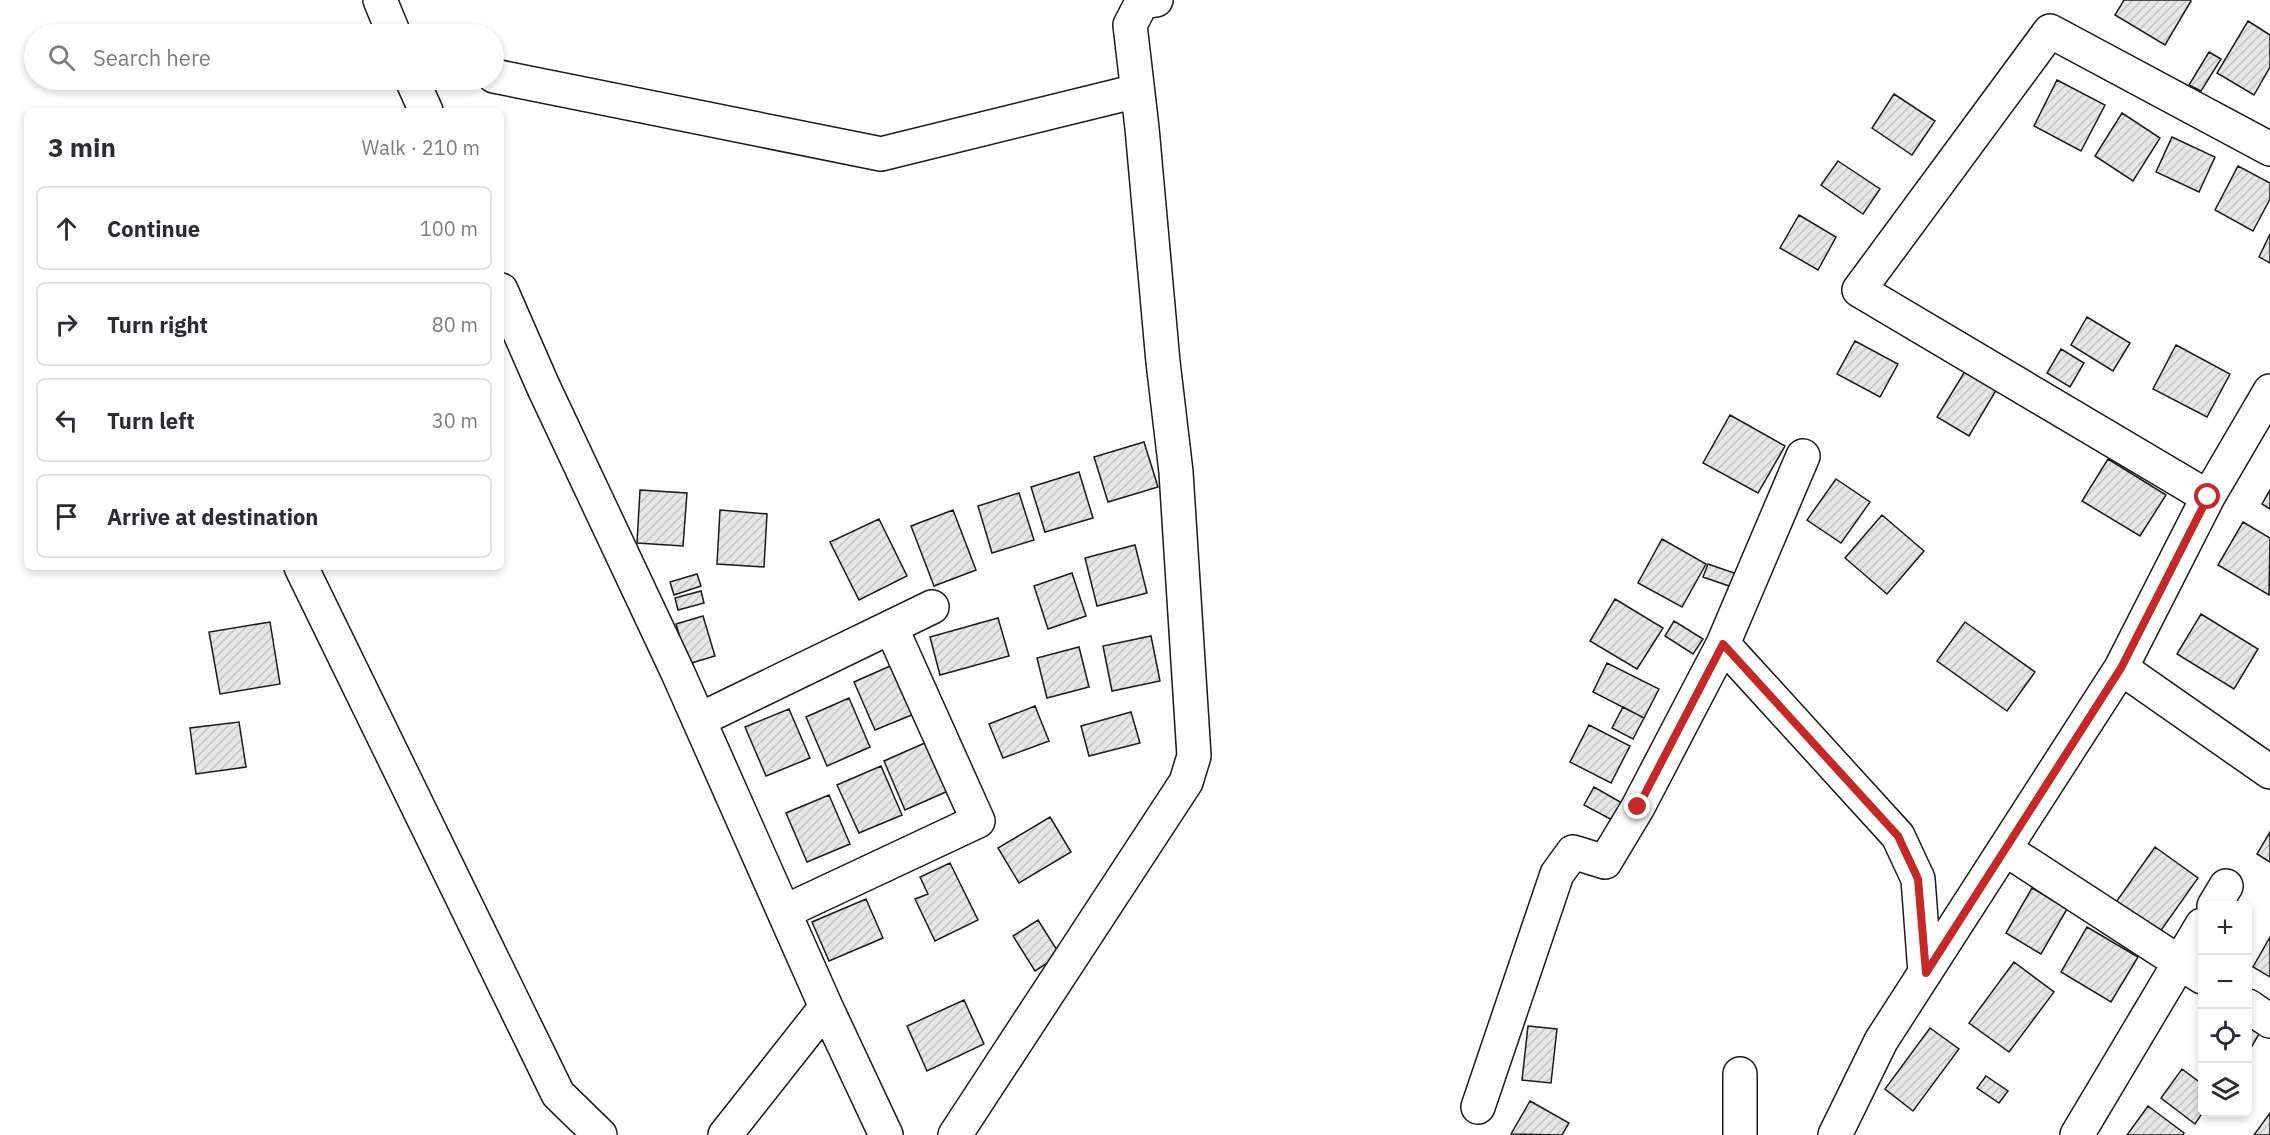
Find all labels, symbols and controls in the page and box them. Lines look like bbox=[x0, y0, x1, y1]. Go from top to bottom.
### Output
search box bbox=[24, 24, 504, 90]
icon: search bbox=[45, 41, 78, 74]
text: Search here bbox=[93, 43, 211, 72]
text: 3 min bbox=[48, 130, 116, 164]
text: Walk · 210 m bbox=[362, 134, 480, 161]
icon: ahead bbox=[50, 212, 83, 245]
text: Continue bbox=[107, 214, 200, 243]
text: 100 m bbox=[420, 215, 478, 242]
icon: right bbox=[50, 308, 83, 341]
text: Turn right bbox=[107, 310, 208, 339]
text: 80 m bbox=[432, 311, 478, 338]
icon: left bbox=[50, 404, 83, 437]
text: Turn left bbox=[107, 406, 195, 435]
text: 30 m bbox=[432, 407, 478, 434]
route start bbox=[2194, 483, 2220, 509]
icon: arrive bbox=[50, 500, 83, 533]
text: Arrive at destination bbox=[107, 502, 318, 531]
route end bbox=[1624, 793, 1650, 819]
map controls bbox=[2198, 901, 2252, 1117]
button: + bbox=[2198, 901, 2252, 955]
button: − bbox=[2198, 955, 2252, 1009]
button: locate bbox=[2198, 1009, 2252, 1063]
button: layers bbox=[2198, 1063, 2252, 1117]

